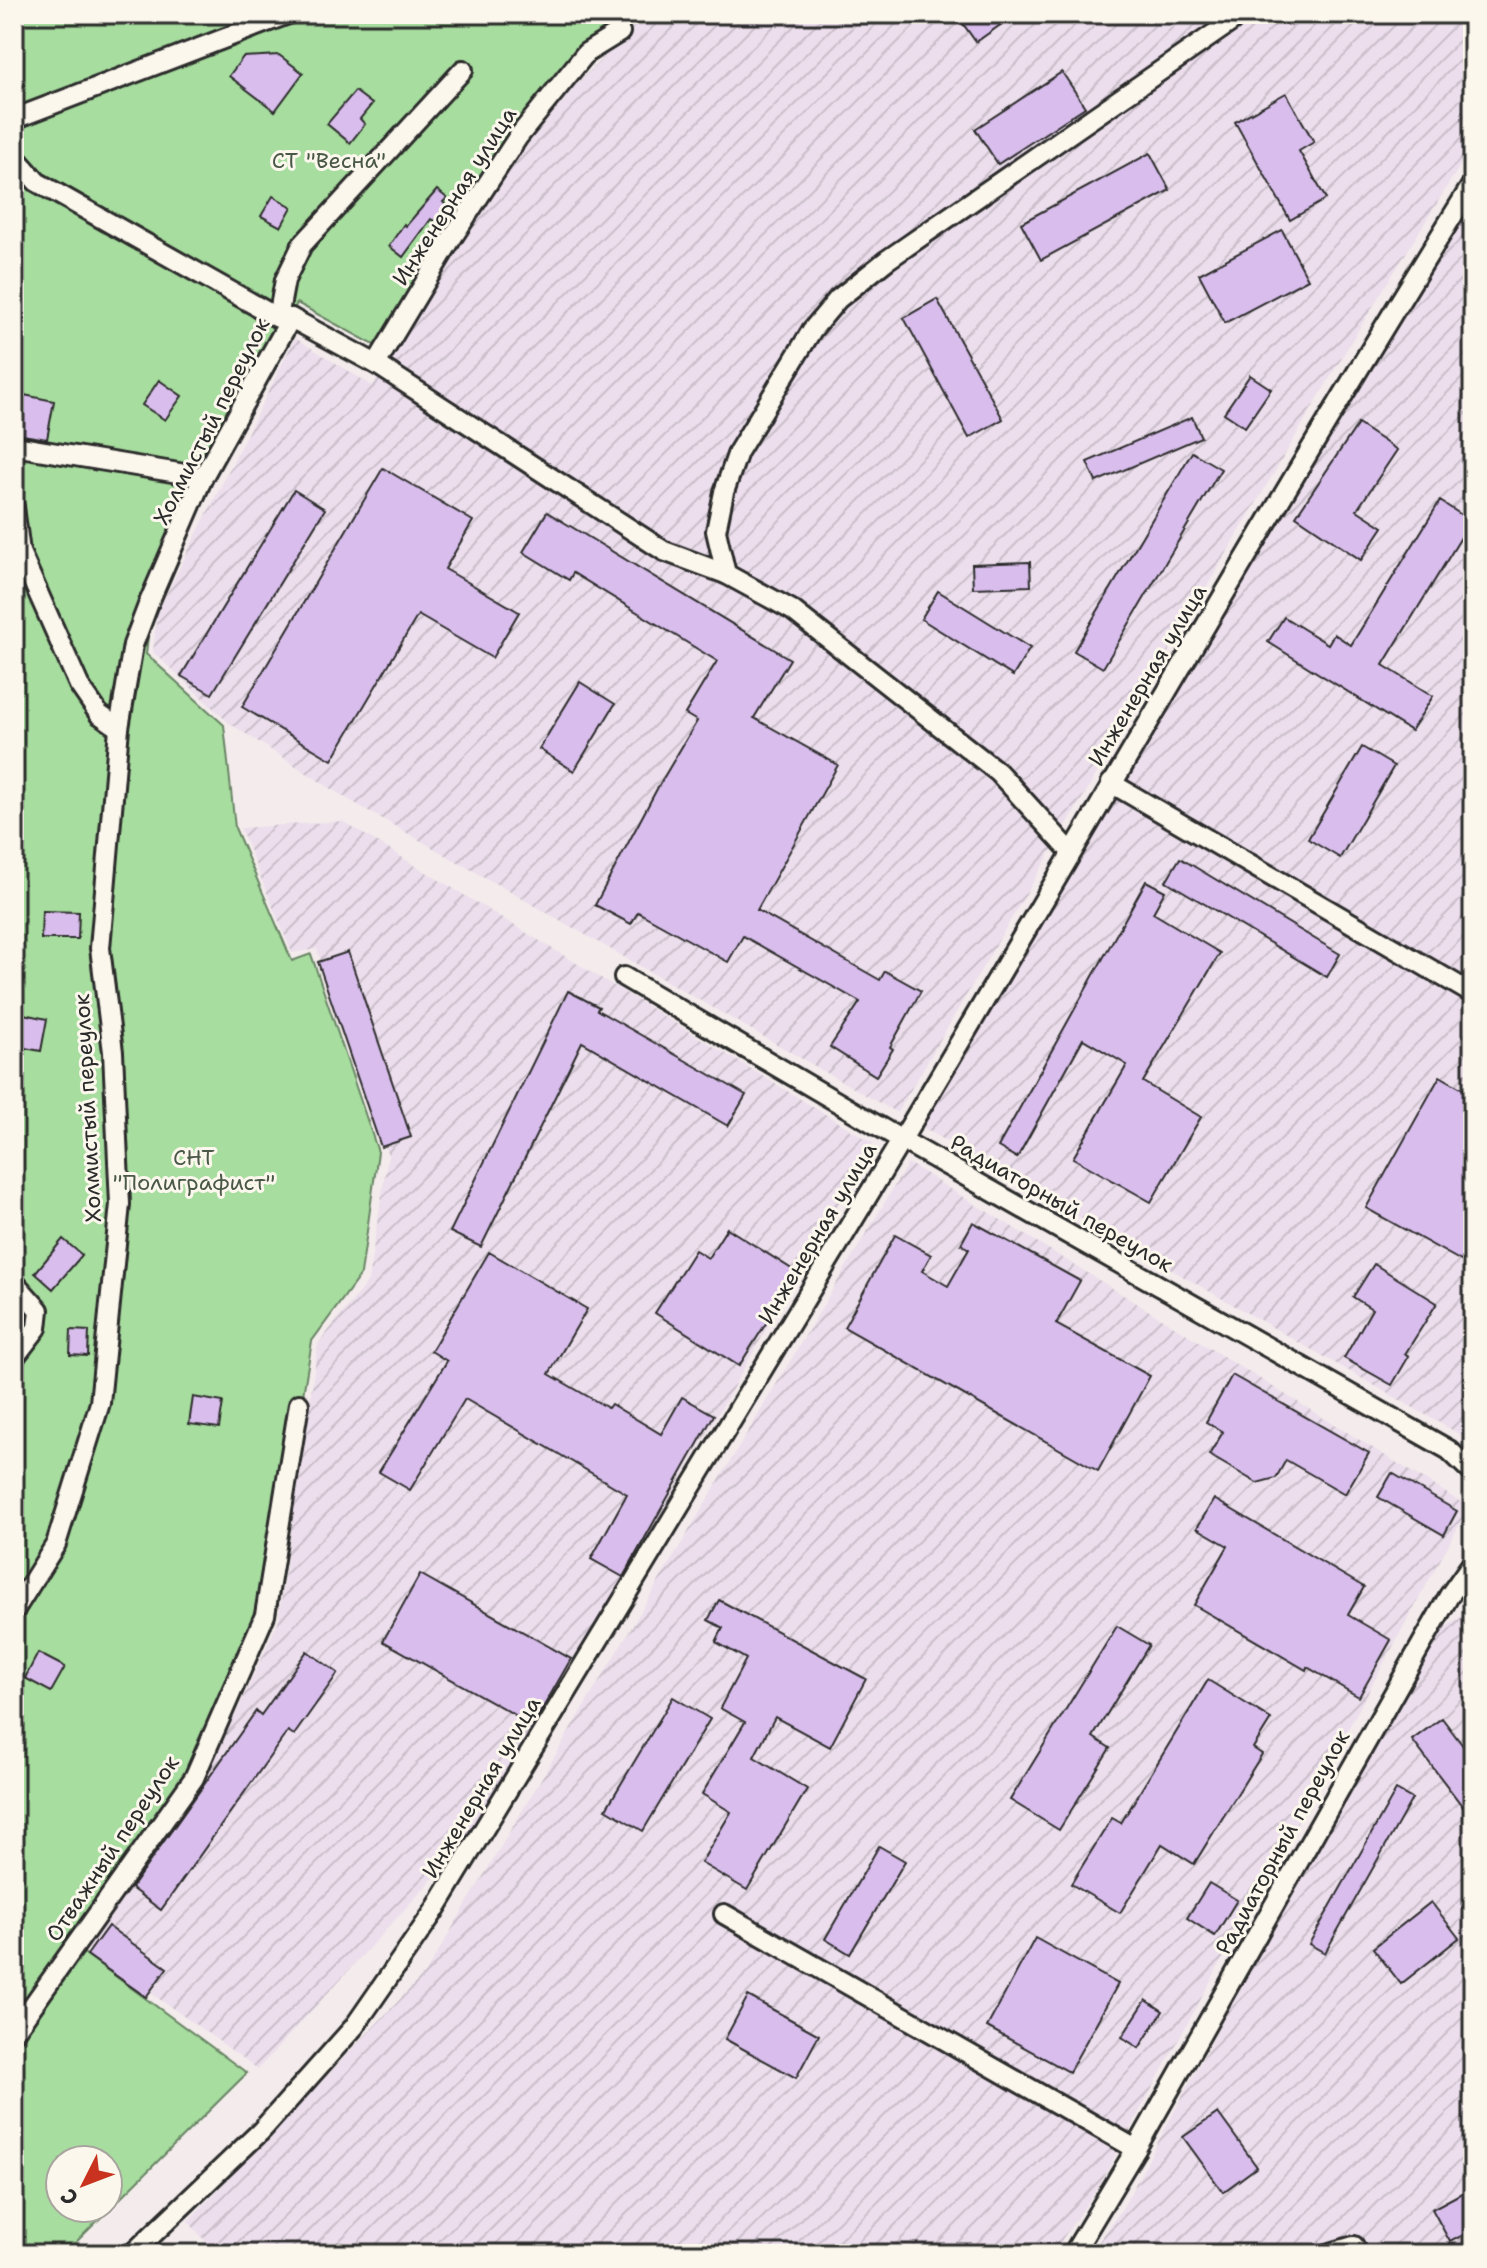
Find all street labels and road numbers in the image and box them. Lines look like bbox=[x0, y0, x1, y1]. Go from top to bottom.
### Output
street label: Инженерная улица bbox=[386, 101, 523, 291]
street label: Холмистый переулок bbox=[147, 312, 276, 530]
street label: Инженерная улица bbox=[1082, 579, 1213, 772]
street label: Холмистый переулок bbox=[67, 993, 108, 1223]
street label: Радиаторный переулок bbox=[945, 1128, 1179, 1279]
street label: Инженерная улица bbox=[752, 1137, 883, 1330]
street label: Инженерная улица bbox=[416, 1691, 547, 1884]
street label: Радиаторный переулок bbox=[1209, 1724, 1357, 1960]
street label: Отважный переулок bbox=[39, 1749, 186, 1947]

